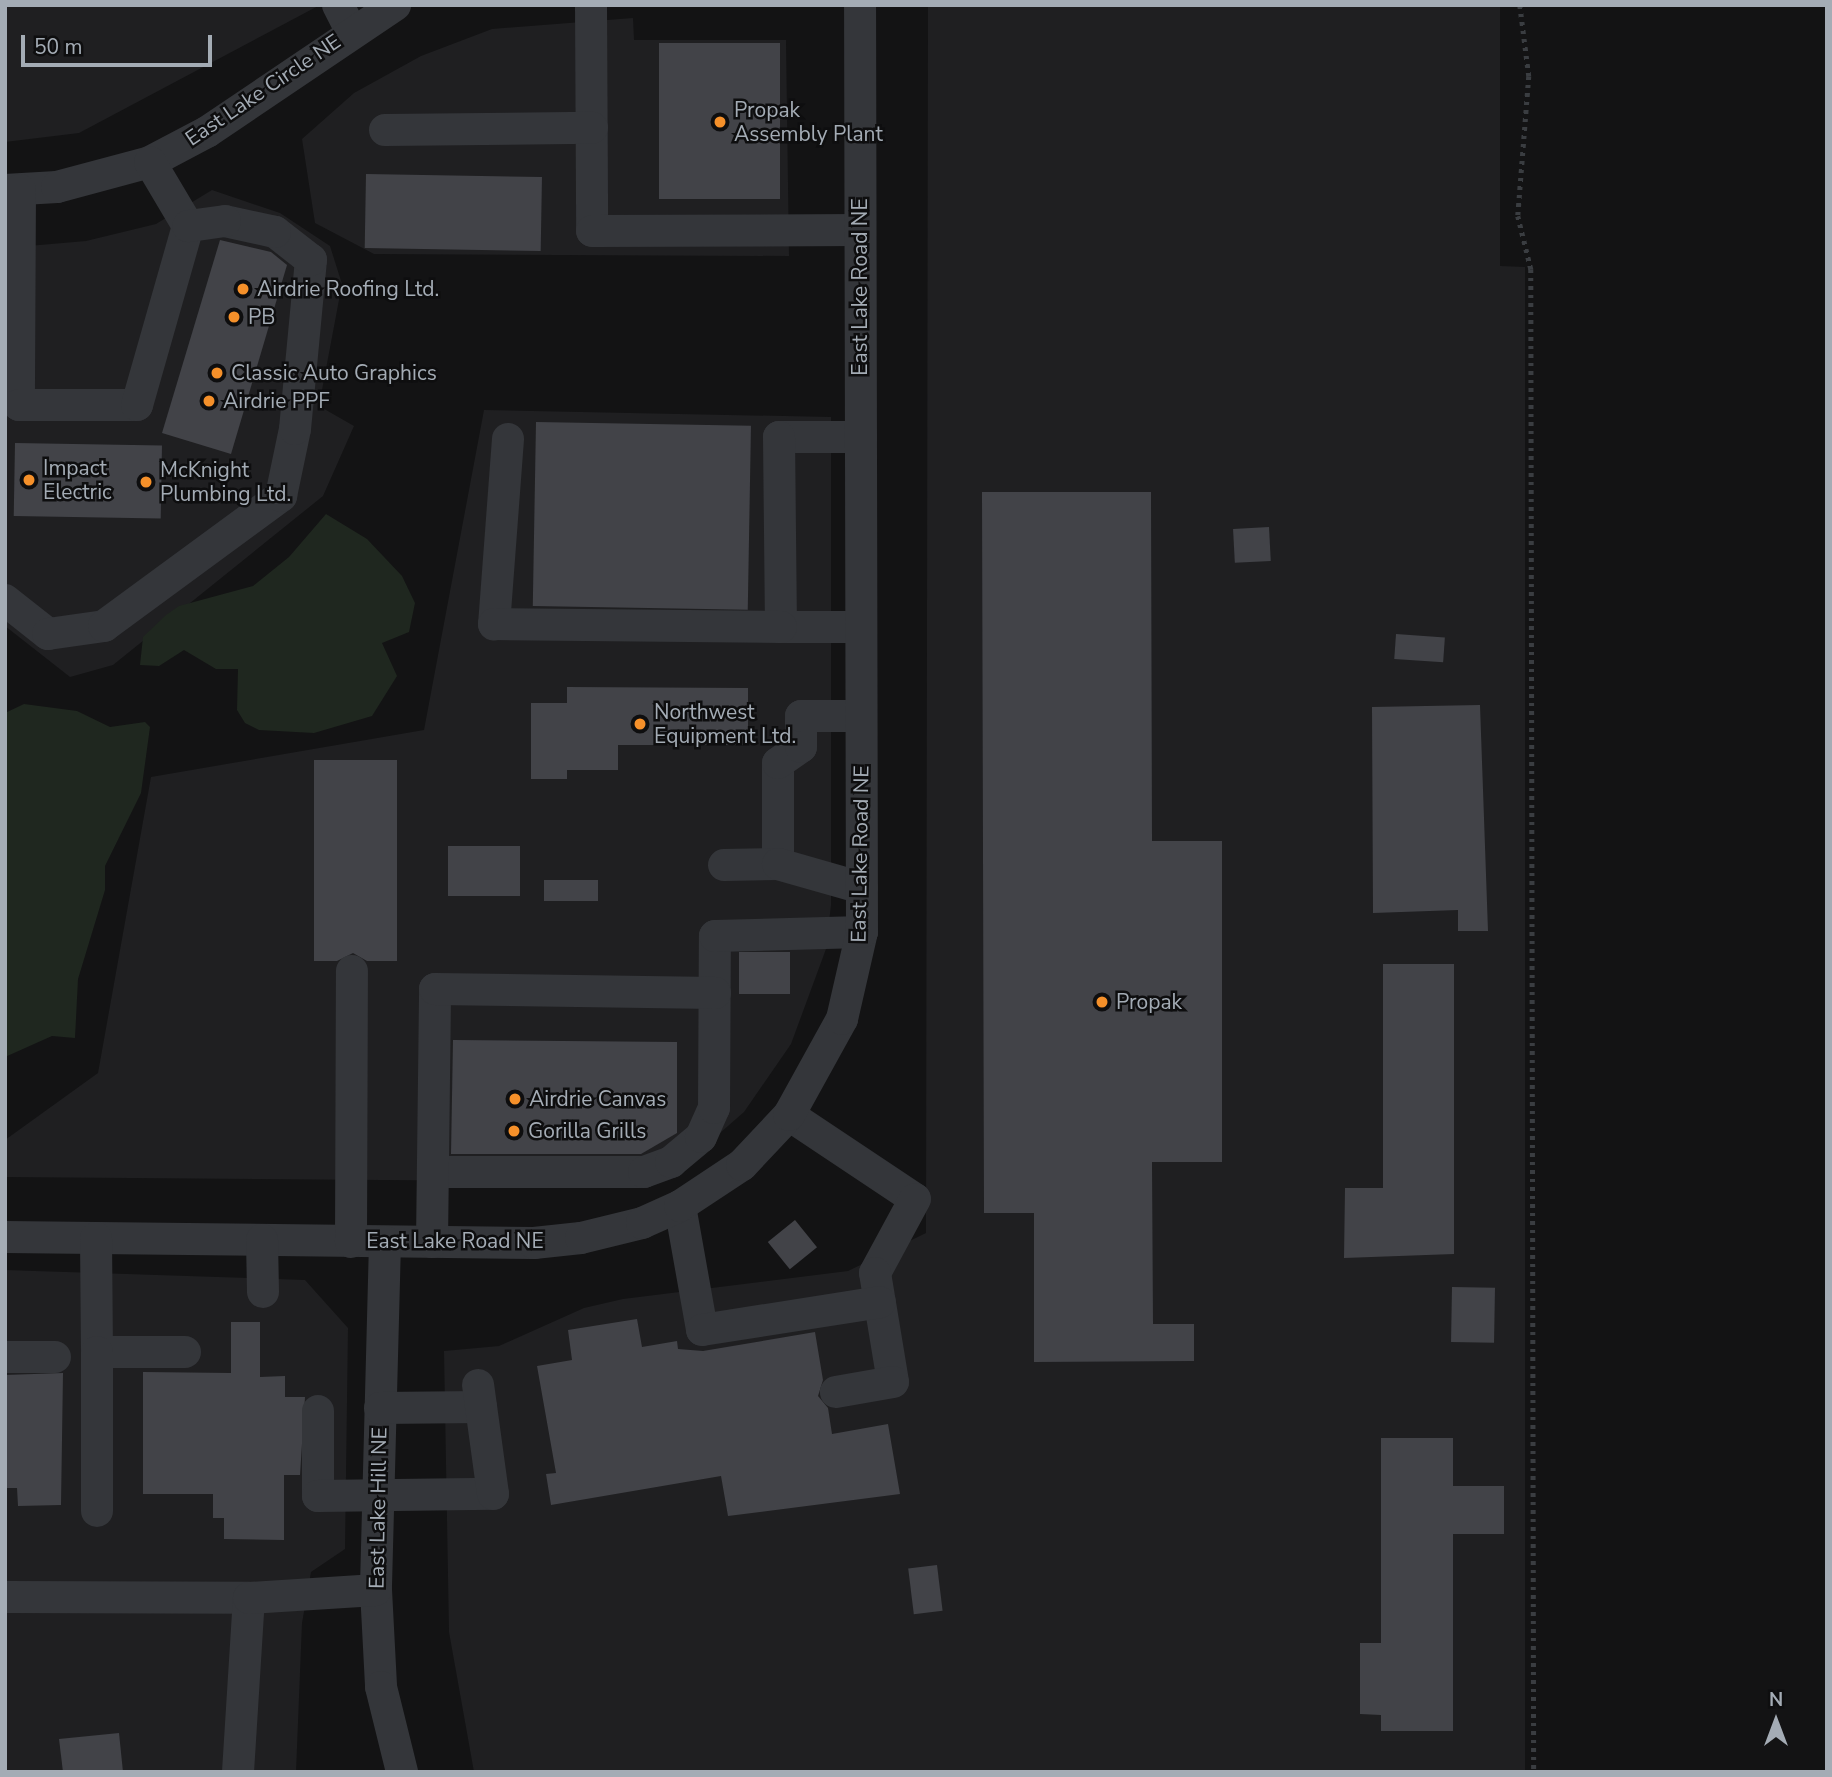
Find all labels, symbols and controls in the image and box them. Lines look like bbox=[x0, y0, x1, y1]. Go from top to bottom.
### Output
scale bar bbox=[24, 21, 215, 65]
street label: East Lake Circle NE bbox=[181, 29, 345, 151]
text: 50 m bbox=[34, 33, 83, 61]
place label: Propak Assembly Plant bbox=[734, 97, 883, 147]
marker: Propak Assembly Plant bbox=[712, 114, 728, 130]
street label: East Lake Road NE bbox=[847, 198, 873, 376]
place label: Airdrie Roofing Ltd. bbox=[257, 276, 439, 302]
marker: Airdrie Roofing Ltd. bbox=[235, 281, 251, 297]
place label: PB bbox=[248, 304, 275, 330]
marker: PB bbox=[226, 309, 242, 325]
place label: Classic Auto Graphics bbox=[231, 360, 437, 386]
marker: Classic Auto Graphics bbox=[209, 365, 225, 381]
place label: Airdrie PPF bbox=[223, 388, 330, 414]
marker: Airdrie PPF bbox=[201, 393, 217, 409]
place label: Impact Electric bbox=[43, 455, 112, 505]
place label: McKnight Plumbing Ltd. bbox=[160, 457, 291, 507]
marker: Impact Electric bbox=[21, 472, 37, 488]
marker: McKnight Plumbing Ltd. bbox=[138, 474, 154, 490]
place label: Northwest Equipment Ltd. bbox=[654, 699, 796, 749]
marker: Northwest Equipment Ltd. bbox=[632, 716, 648, 732]
street label: East Lake Road NE bbox=[846, 765, 874, 943]
place label: Propak bbox=[1116, 989, 1182, 1015]
marker: Propak bbox=[1094, 994, 1110, 1010]
place label: Airdrie Canvas bbox=[529, 1086, 666, 1112]
marker: Airdrie Canvas bbox=[507, 1091, 523, 1107]
place label: Gorilla Grills bbox=[528, 1118, 646, 1144]
marker: Gorilla Grills bbox=[506, 1123, 522, 1139]
street label: East Lake Road NE bbox=[366, 1228, 544, 1254]
street label: East Lake Hill NE bbox=[364, 1427, 392, 1589]
north arrow bbox=[1741, 1686, 1811, 1756]
text: N bbox=[1769, 1687, 1783, 1713]

